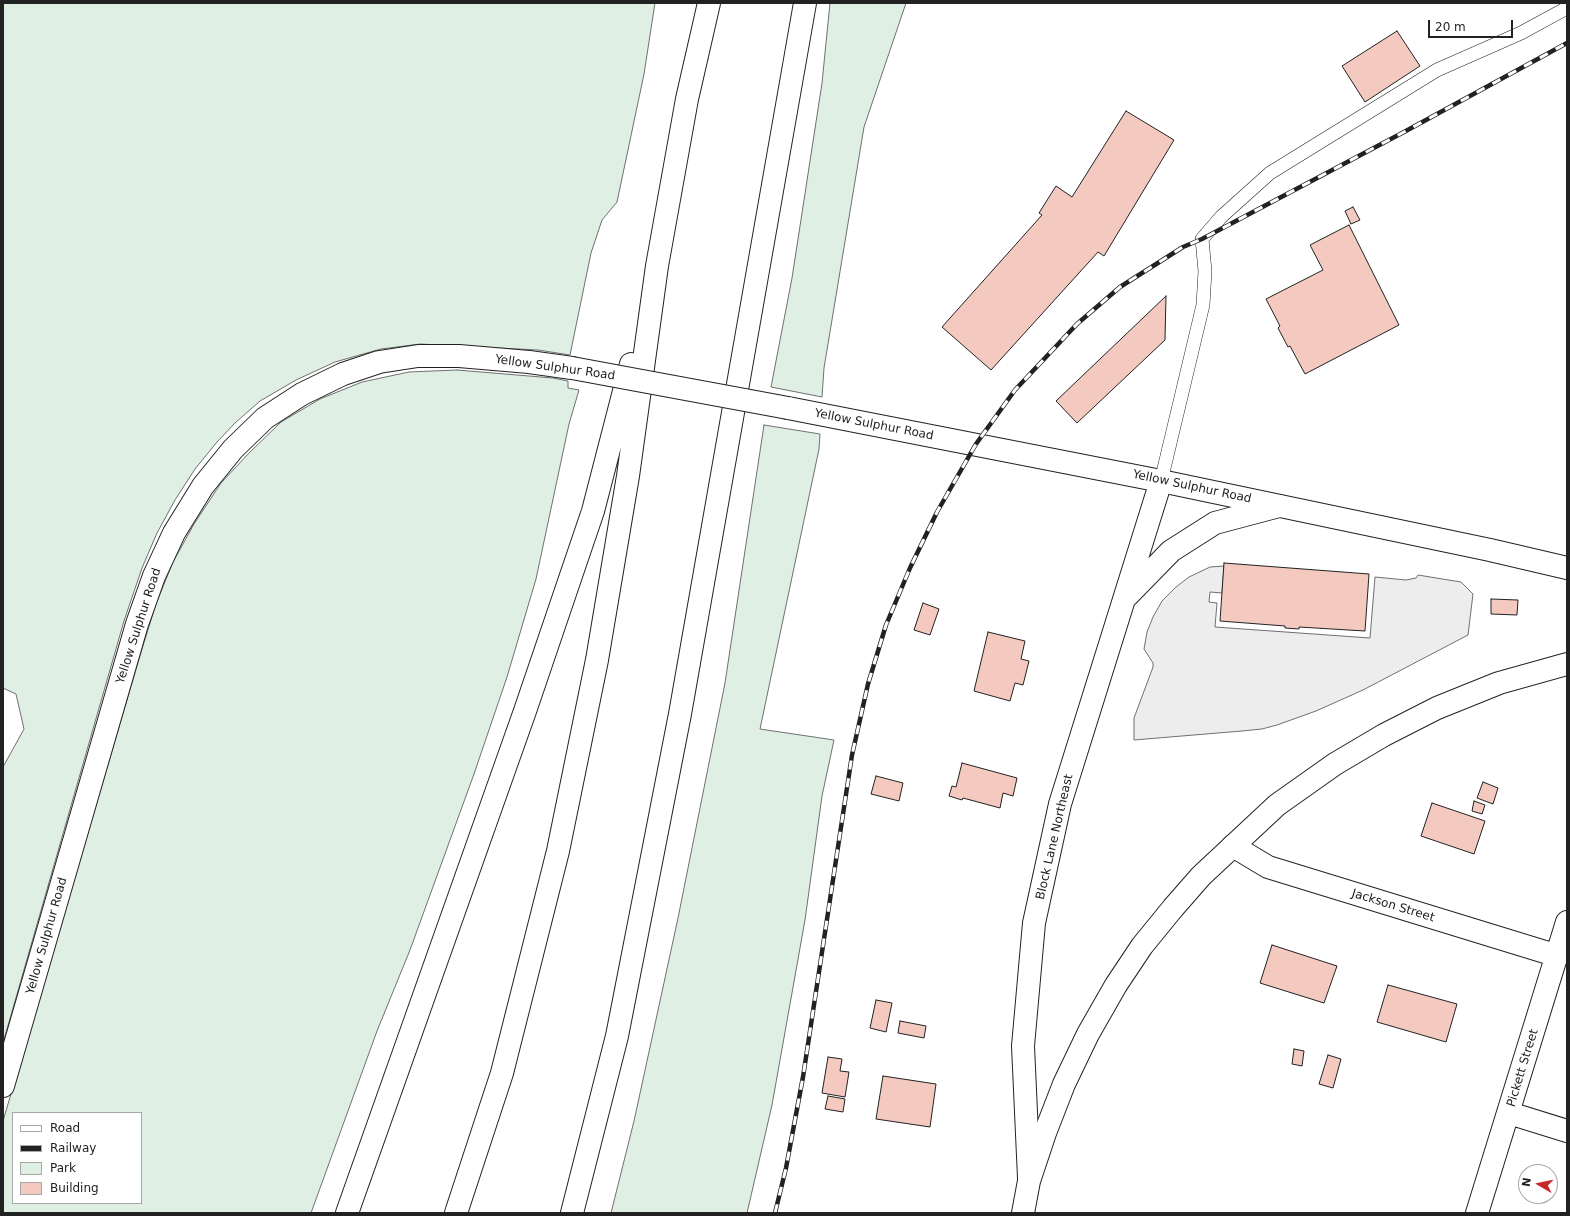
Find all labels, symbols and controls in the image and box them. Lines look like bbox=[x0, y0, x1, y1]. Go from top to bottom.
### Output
scale bar bbox=[1430, 12, 1515, 38]
text: 20 m bbox=[1435, 20, 1466, 34]
street label: Yellow Sulphur Road bbox=[494, 352, 616, 384]
street label: Yellow Sulphur Road bbox=[813, 406, 935, 444]
street label: Yellow Sulphur Road bbox=[1131, 467, 1253, 507]
street label: Yellow Sulphur Road bbox=[113, 566, 165, 686]
street label: Block Lane Northeast bbox=[1034, 773, 1076, 901]
street label: Yellow Sulphur Road bbox=[23, 876, 71, 996]
street label: Jackson Street bbox=[1350, 887, 1436, 925]
street label: Pickett Street bbox=[1504, 1027, 1542, 1109]
legend bbox=[12, 1112, 142, 1204]
text: Road bbox=[50, 1121, 80, 1135]
text: Railway bbox=[50, 1141, 96, 1155]
text: Park bbox=[50, 1161, 76, 1175]
north arrow bbox=[1518, 1164, 1558, 1204]
text: N bbox=[1520, 1177, 1534, 1188]
text: Building bbox=[50, 1181, 99, 1195]

